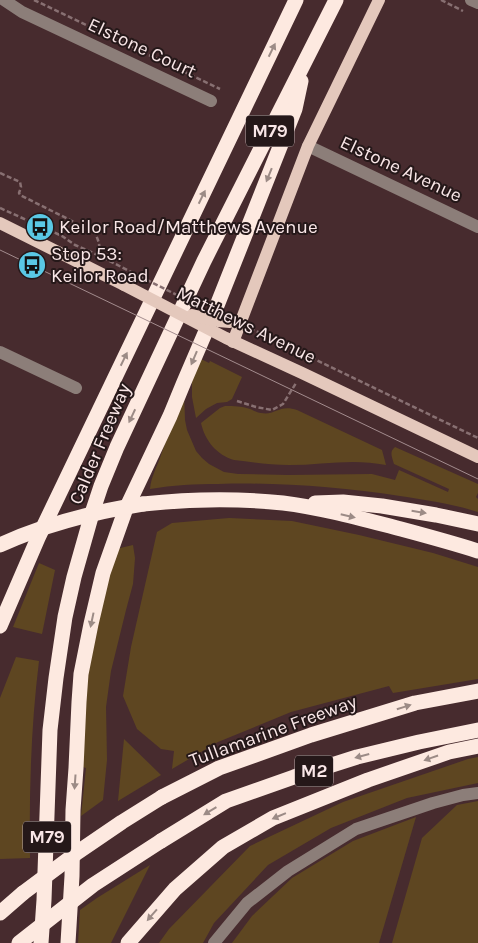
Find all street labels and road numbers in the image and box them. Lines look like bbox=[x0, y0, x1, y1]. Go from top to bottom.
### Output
street label: Elstone Court bbox=[84, 13, 200, 83]
road number: M79 bbox=[246, 115, 294, 146]
street label: Elstone Avenue bbox=[337, 131, 465, 207]
street label: Matthews Avenue bbox=[172, 282, 320, 368]
street label: Calder Freeway bbox=[65, 380, 135, 508]
street label: Tullamarine Freeway bbox=[186, 690, 360, 772]
road number: M2 bbox=[295, 756, 333, 786]
road number: M79 bbox=[23, 822, 71, 852]

